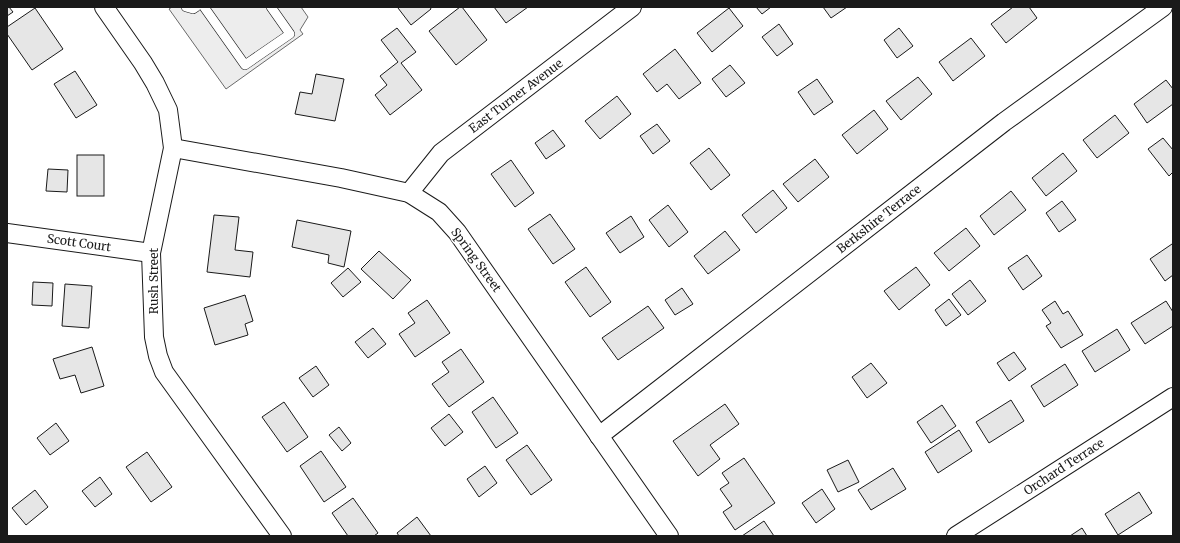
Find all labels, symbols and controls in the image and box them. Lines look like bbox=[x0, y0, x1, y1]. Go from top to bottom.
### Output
street label: East Turner Avenue bbox=[466, 55, 566, 136]
street label: Berkshire Terrace bbox=[834, 181, 924, 256]
street label: Spring Street bbox=[448, 225, 505, 295]
street label: Scott Court bbox=[46, 231, 112, 254]
street label: Rush Street bbox=[146, 247, 161, 314]
street label: Orchard Terrace bbox=[1021, 435, 1107, 498]

